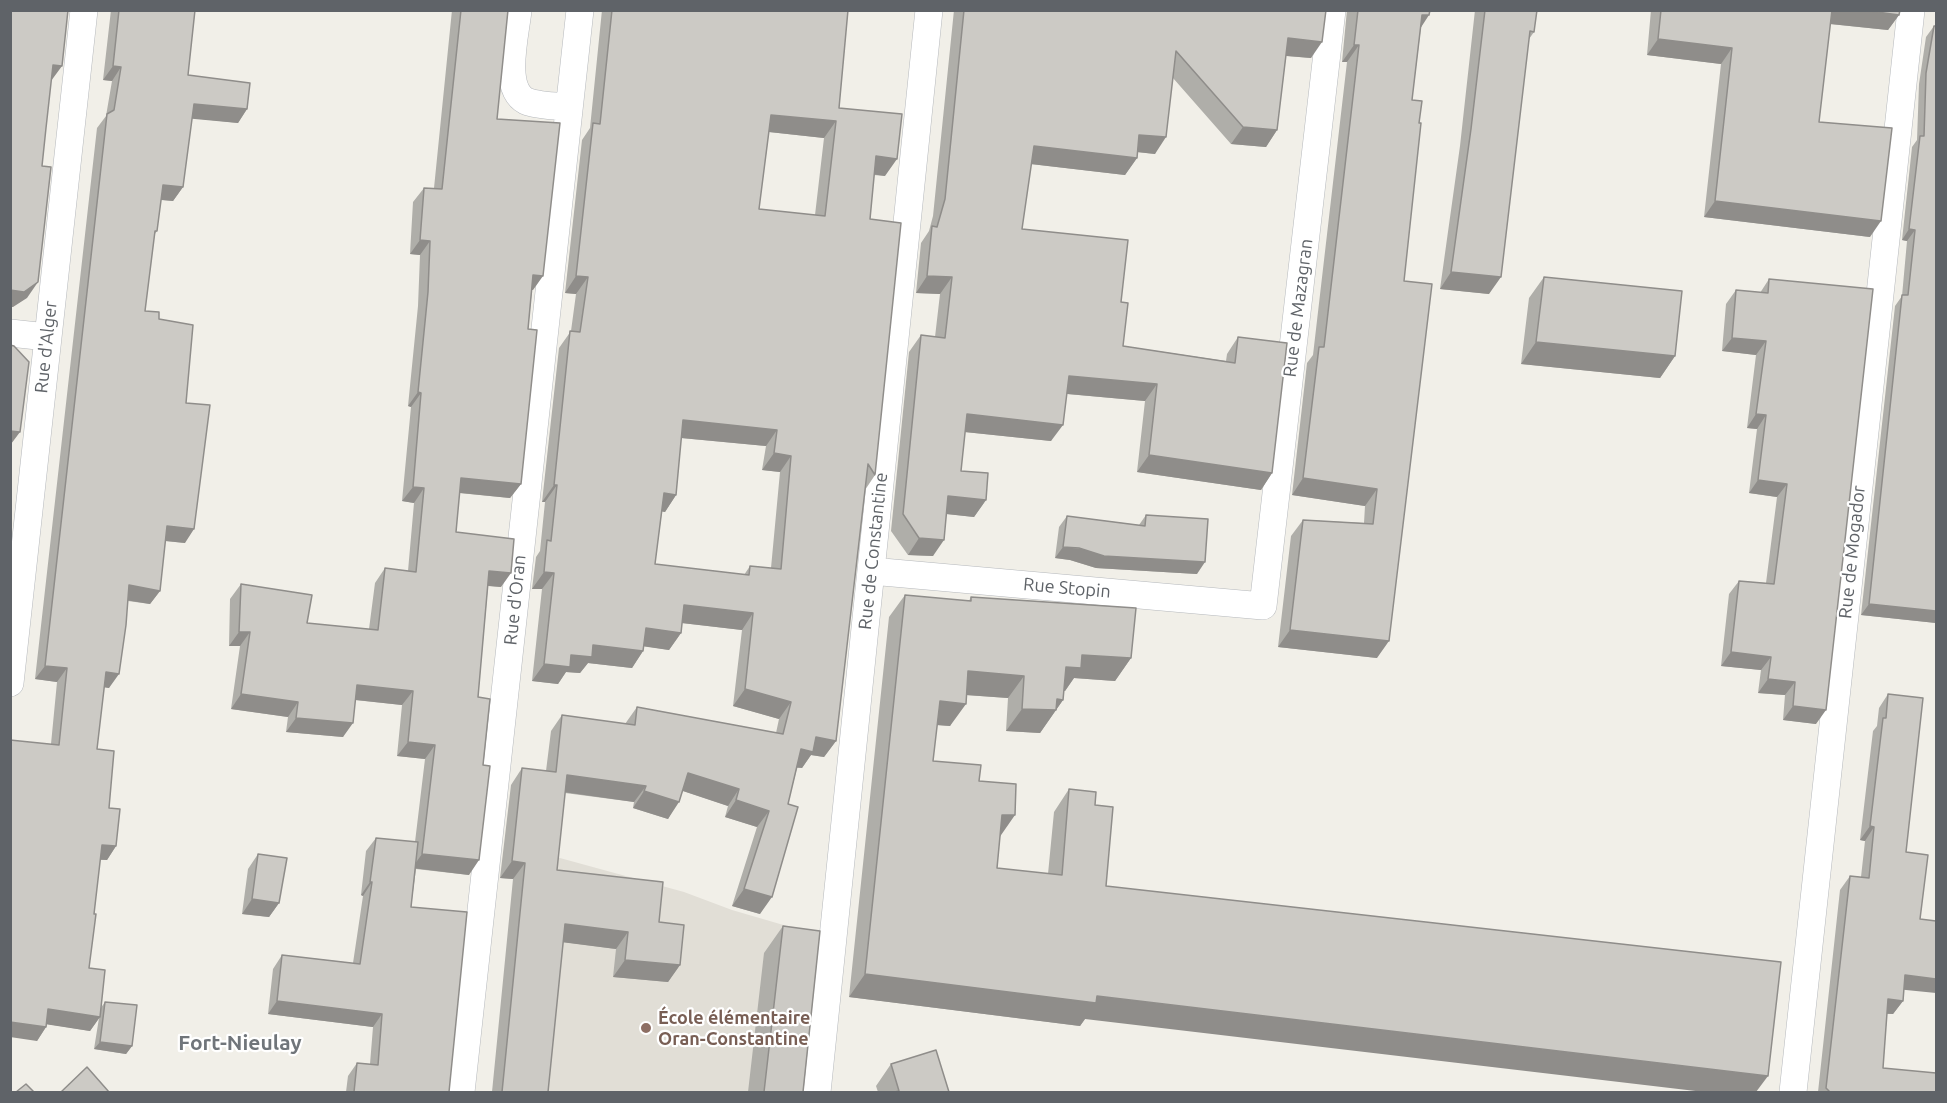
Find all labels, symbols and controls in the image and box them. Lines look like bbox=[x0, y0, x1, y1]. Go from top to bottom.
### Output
street label: Rue de Mazagran bbox=[1279, 238, 1317, 378]
street label: Rue d'Alger bbox=[30, 300, 62, 394]
street label: Rue de Constantine bbox=[854, 471, 892, 631]
street label: Rue de Mogador bbox=[1834, 484, 1870, 620]
street label: Rue d'Oran bbox=[500, 554, 530, 646]
street label: Rue Stopin bbox=[1022, 573, 1112, 603]
place label: École élémentaire Oran-Constantine bbox=[658, 1007, 810, 1050]
marker: École élémentaire Oran-Constantine bbox=[639, 1021, 653, 1035]
district label: Fort-Nieulay bbox=[178, 1030, 302, 1056]

